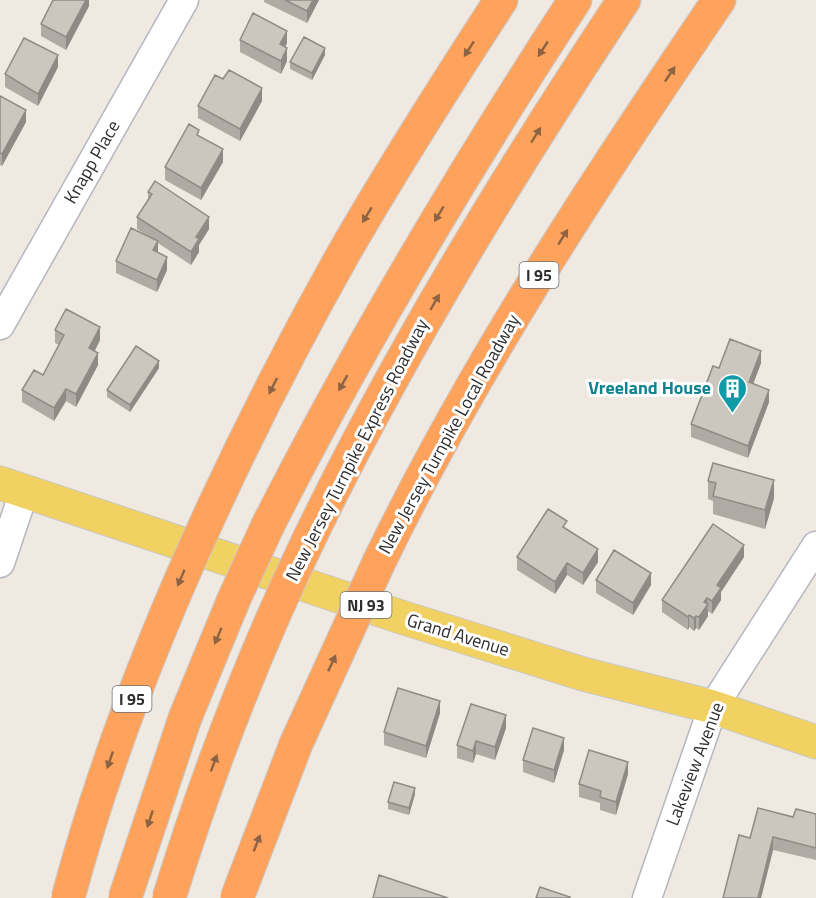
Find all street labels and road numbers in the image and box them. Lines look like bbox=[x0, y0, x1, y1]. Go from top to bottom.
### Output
street label: Knapp Place bbox=[57, 115, 126, 209]
road number: I 95 bbox=[520, 262, 558, 288]
street label: New Jersey Turnpike Local Roadway bbox=[371, 309, 526, 559]
street label: New Jersey Turnpike Express Roadway bbox=[278, 314, 435, 586]
road number: NJ 93 bbox=[340, 592, 392, 618]
street label: Grand Avenue bbox=[404, 606, 513, 663]
road number: I 95 bbox=[112, 686, 152, 712]
street label: Lakeview Avenue bbox=[659, 698, 731, 830]

